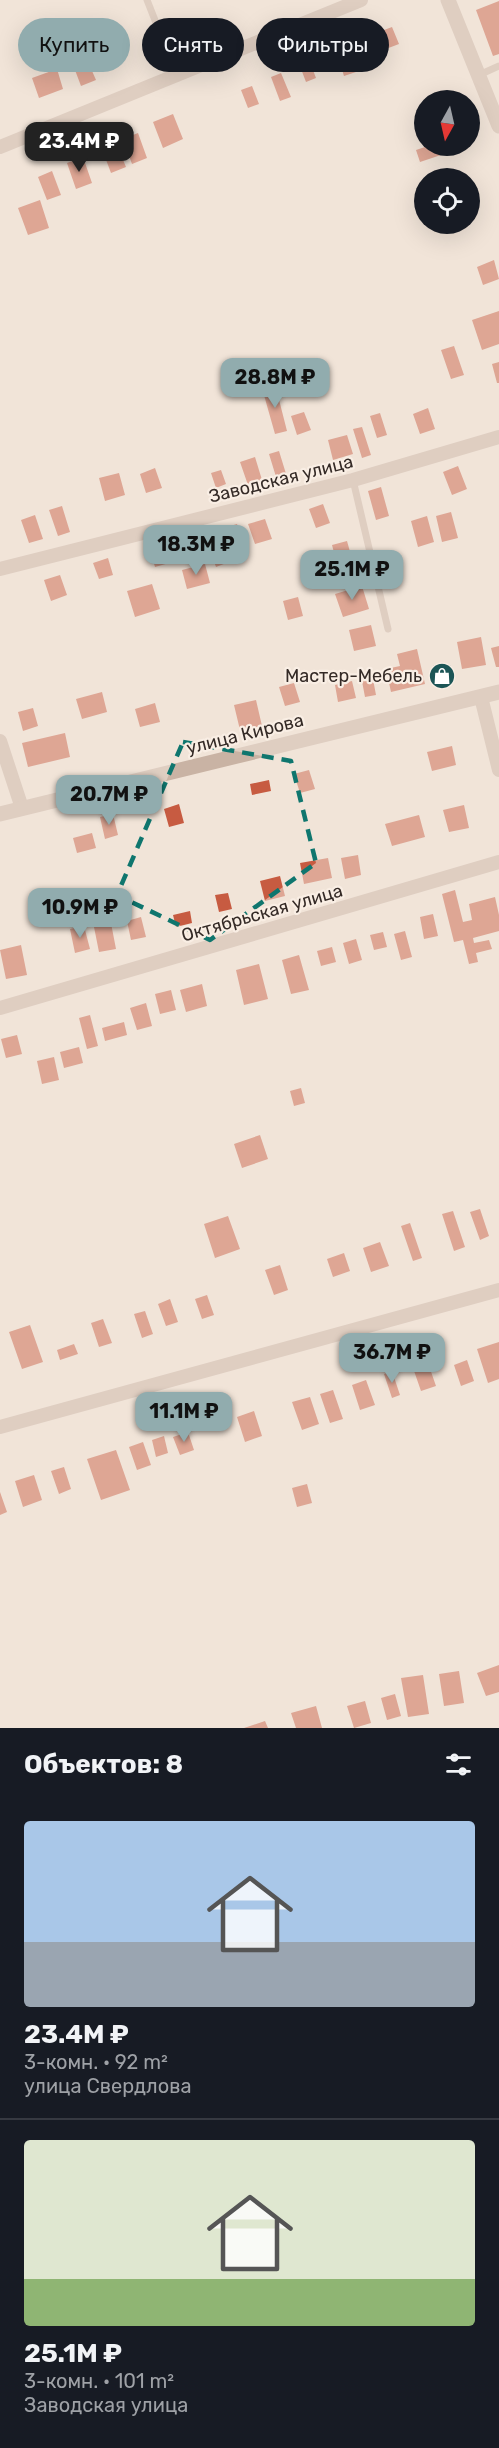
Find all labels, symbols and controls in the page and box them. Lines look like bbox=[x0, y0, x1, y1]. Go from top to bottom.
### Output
chip: Купить bbox=[18, 18, 130, 72]
chip: Снять bbox=[142, 18, 244, 72]
chip: Фильтры bbox=[256, 18, 389, 72]
north arrow bbox=[414, 90, 480, 156]
map controls bbox=[414, 90, 480, 234]
pin: 23.4M ₽ bbox=[24, 122, 134, 173]
text: 23.4M ₽ bbox=[39, 129, 119, 153]
button: locate bbox=[414, 168, 480, 234]
pin: 28.8M ₽ bbox=[220, 358, 330, 409]
text: 28.8M ₽ bbox=[235, 365, 315, 389]
street label: Заводская улица bbox=[207, 450, 355, 508]
pin: 18.3M ₽ bbox=[141, 525, 251, 576]
text: 18.3M ₽ bbox=[157, 532, 235, 556]
pin: 25.1M ₽ bbox=[297, 550, 407, 601]
text: 25.1M ₽ bbox=[314, 557, 390, 581]
shop icon: Мастер-Мебель bbox=[427, 661, 457, 691]
place label: Мастер-Мебель bbox=[285, 665, 422, 687]
street label: улица Кирова bbox=[184, 709, 306, 759]
pin: 20.7M ₽ bbox=[54, 775, 164, 826]
text: 20.7M ₽ bbox=[70, 782, 148, 806]
street label: Октябрьская улица bbox=[179, 879, 345, 947]
pin: 10.9M ₽ bbox=[25, 888, 135, 939]
text: 10.9M ₽ bbox=[42, 895, 118, 919]
pin: 36.7M ₽ bbox=[337, 1333, 447, 1384]
text: 36.7M ₽ bbox=[353, 1340, 431, 1364]
pin: 11.1M ₽ bbox=[129, 1392, 239, 1443]
text: 11.1M ₽ bbox=[149, 1399, 219, 1423]
icon: filters bbox=[442, 1748, 475, 1781]
text: Объектов: 8 bbox=[24, 1749, 183, 1780]
icon: home bbox=[196, 1860, 304, 1968]
text: 23.4M ₽ bbox=[24, 2019, 129, 2050]
text: 3-комн. · 92 m² bbox=[24, 2050, 168, 2074]
text: улица Свердлова bbox=[24, 2074, 191, 2098]
icon: home bbox=[196, 2179, 304, 2287]
text: 25.1M ₽ bbox=[24, 2338, 122, 2369]
text: 3-комн. · 101 m² bbox=[24, 2369, 174, 2393]
text: Заводская улица bbox=[24, 2393, 188, 2417]

